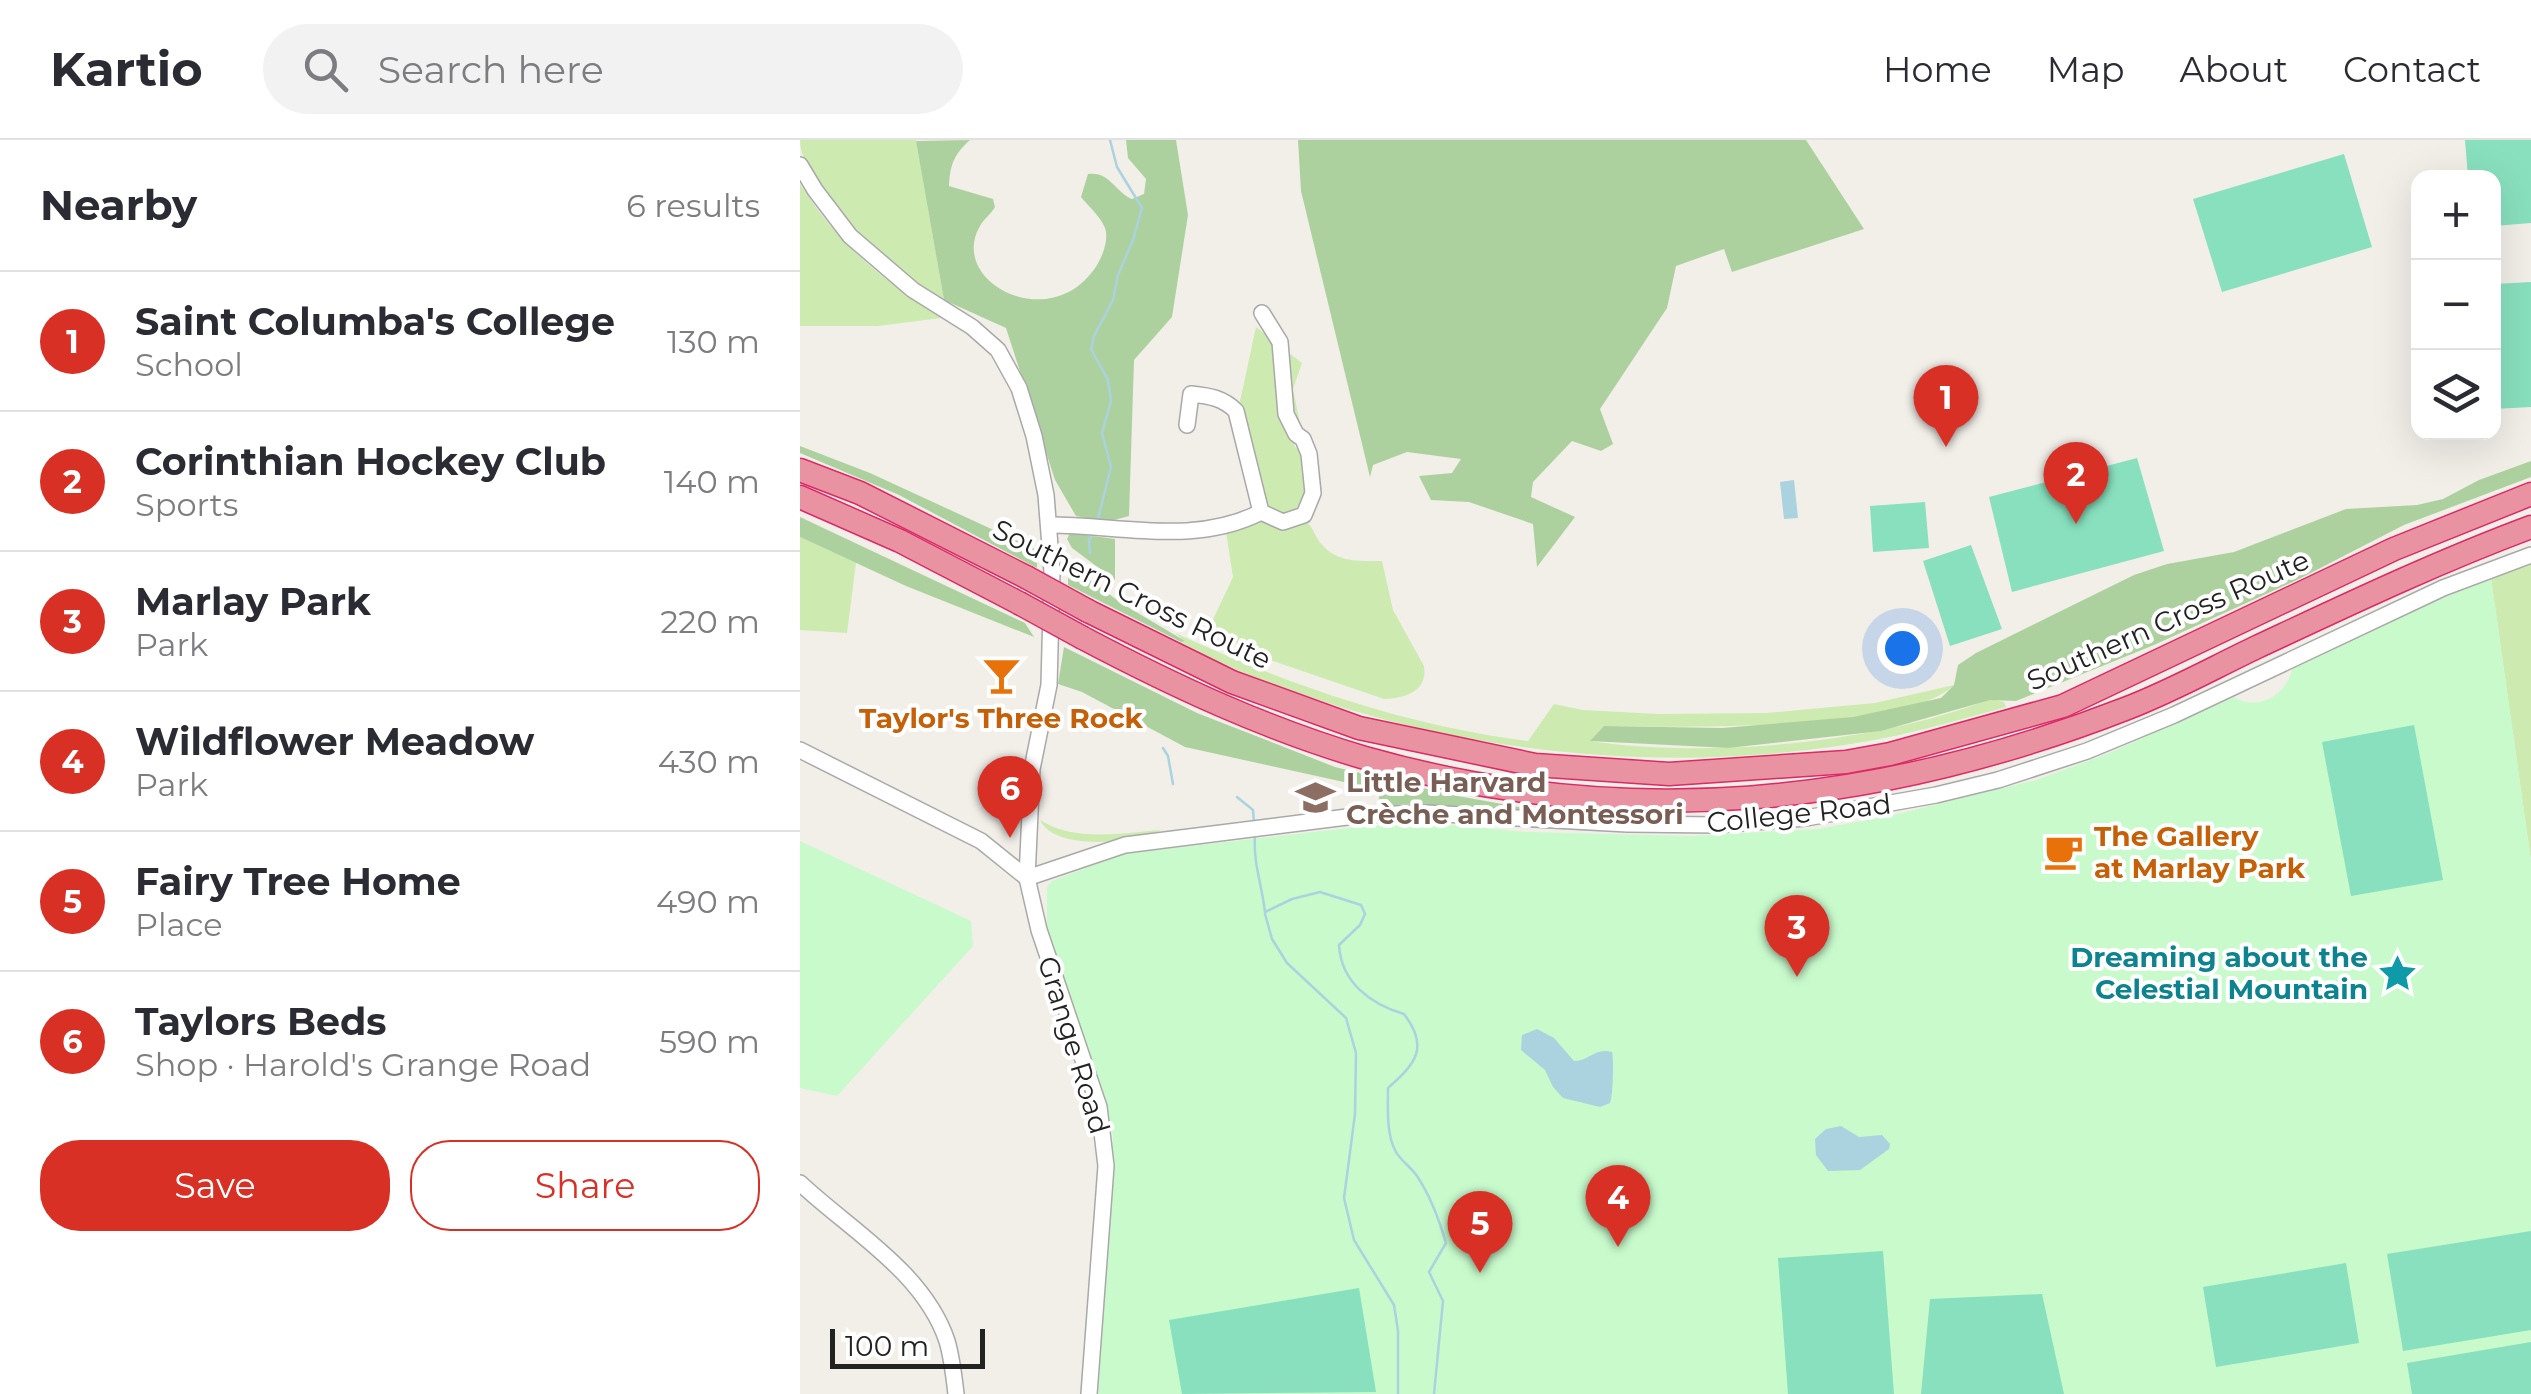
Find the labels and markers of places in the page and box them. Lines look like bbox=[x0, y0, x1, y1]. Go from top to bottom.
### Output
pin: 1 bbox=[1914, 364, 1978, 447]
pin: 2 bbox=[2044, 442, 2108, 524]
bar icon: Taylor's Three Rock bbox=[980, 654, 1022, 696]
place label: Taylor's Three Rock bbox=[859, 701, 1144, 735]
pin: 6 bbox=[978, 756, 1042, 838]
place label: Little Harvard Crèche and Montessori bbox=[1346, 765, 1684, 831]
school or university icon: Little Harvard Crèche and Montessori bbox=[1295, 777, 1337, 819]
place label: The Gallery at Marlay Park bbox=[2094, 819, 2306, 885]
cafe icon: The Gallery at Marlay Park bbox=[2043, 831, 2085, 873]
pin: 3 bbox=[1764, 894, 1830, 977]
place label: Dreaming about the Celestial Mountain bbox=[2070, 940, 2368, 1006]
place icon: Dreaming about the Celestial Mountain bbox=[2377, 952, 2419, 994]
pin: 4 bbox=[1586, 1164, 1650, 1247]
pin: 5 bbox=[1448, 1190, 1512, 1273]

